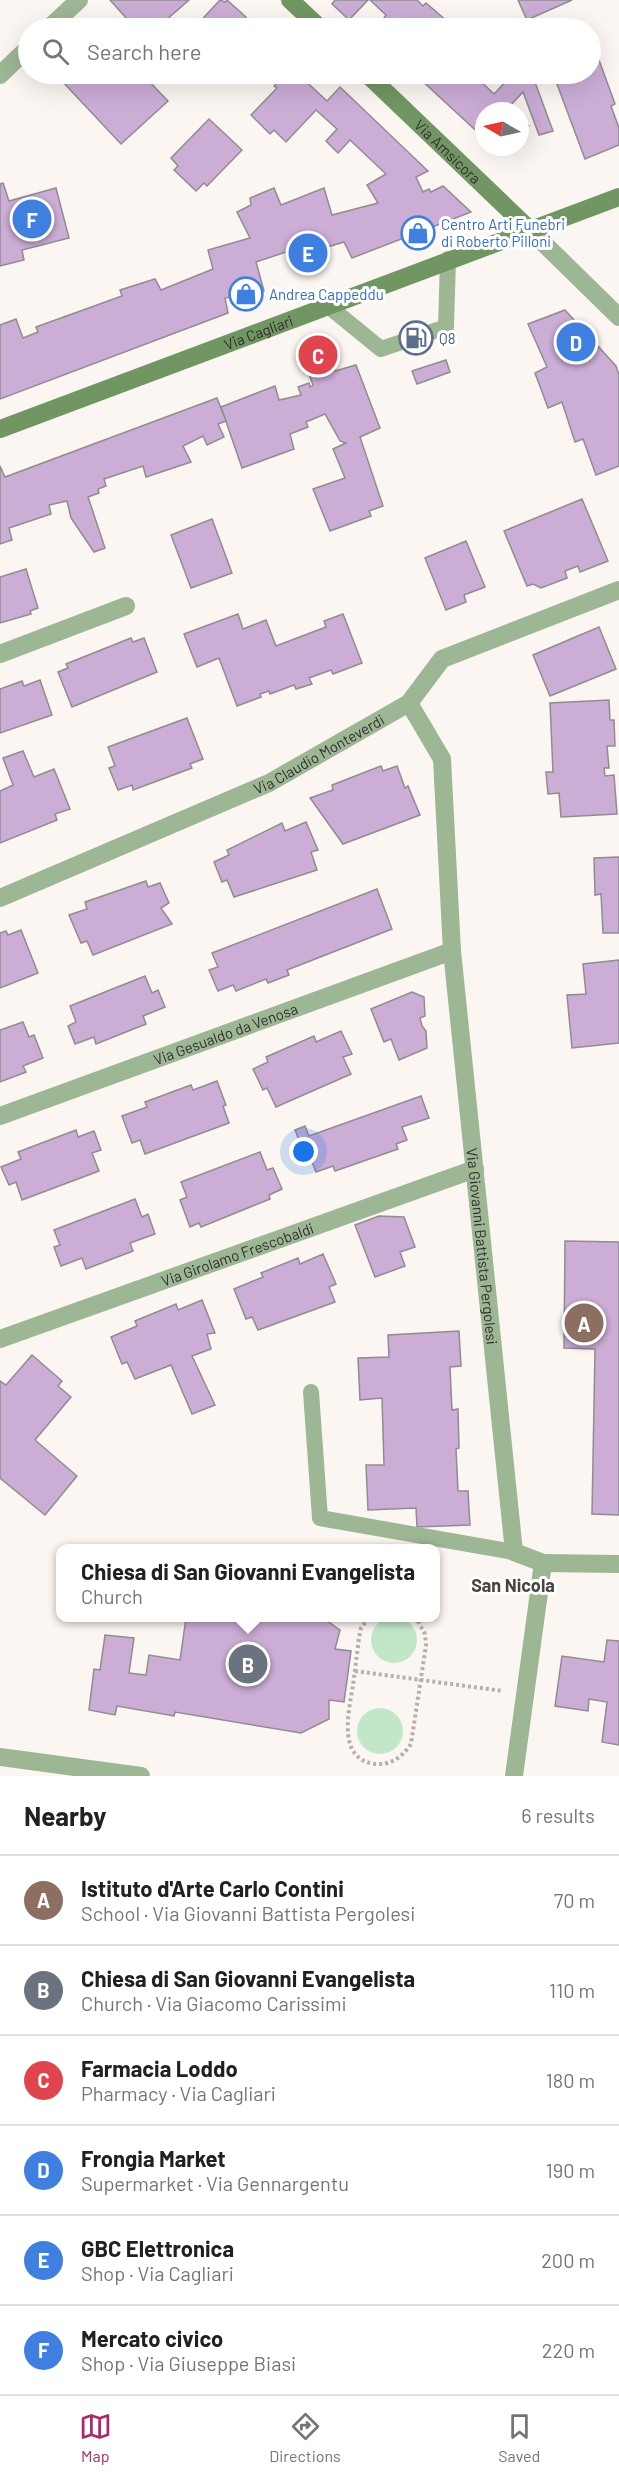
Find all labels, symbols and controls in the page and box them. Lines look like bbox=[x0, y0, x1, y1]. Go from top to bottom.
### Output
search box bbox=[18, 18, 601, 84]
icon: search bbox=[39, 35, 72, 68]
text: Search here bbox=[87, 38, 201, 64]
north arrow bbox=[475, 102, 529, 156]
street label: Via Amsicora bbox=[411, 116, 485, 187]
pin: F bbox=[12, 196, 51, 242]
shop icon: Centro Arti Funebri di Roberto Pilloni bbox=[400, 215, 436, 251]
place label: Centro Arti Funebri di Roberto Pilloni bbox=[441, 215, 565, 250]
pin: E bbox=[288, 230, 328, 276]
shop icon: Andrea Cappeddu bbox=[228, 276, 264, 312]
place label: Andrea Cappeddu bbox=[269, 285, 384, 303]
street label: Via Cagliari bbox=[221, 311, 295, 353]
fuel station icon: Q8 bbox=[398, 320, 434, 356]
pin: D bbox=[556, 320, 596, 364]
place label: Q8 bbox=[439, 329, 455, 347]
pin: C bbox=[298, 332, 338, 378]
street label: Via Claudio Monteverdi bbox=[251, 710, 387, 798]
street label: Via Gesualdo da Venosa bbox=[151, 999, 300, 1068]
your location bbox=[289, 1137, 318, 1166]
street label: Via Giovanni Battista Pergolesi bbox=[463, 1147, 502, 1345]
street label: Via Girolamo Frescobaldi bbox=[159, 1219, 316, 1290]
pin: A bbox=[564, 1300, 604, 1346]
popup bbox=[56, 1544, 440, 1622]
text: Chiesa di San Giovanni Evangelista bbox=[81, 1558, 415, 1584]
district label: San Nicola bbox=[471, 1574, 555, 1596]
text: Church bbox=[81, 1584, 143, 1608]
pin: B bbox=[228, 1642, 268, 1686]
text: Nearby bbox=[24, 1800, 106, 1831]
text: 6 results bbox=[521, 1803, 595, 1827]
text: Istituto d'Arte Carlo Contini bbox=[81, 1875, 344, 1901]
text: A bbox=[37, 1888, 50, 1912]
text: 70 m bbox=[554, 1888, 595, 1912]
text: School · Via Giovanni Battista Pergolesi bbox=[81, 1901, 415, 1925]
text: Chiesa di San Giovanni Evangelista bbox=[81, 1965, 415, 1991]
text: B bbox=[37, 1978, 50, 2002]
text: 110 m bbox=[549, 1978, 595, 2002]
text: Church · Via Giacomo Carissimi bbox=[81, 1991, 347, 2015]
text: Farmacia Loddo bbox=[81, 2055, 238, 2081]
text: C bbox=[37, 2068, 50, 2092]
text: 180 m bbox=[546, 2068, 595, 2092]
text: Pharmacy · Via Cagliari bbox=[81, 2081, 276, 2105]
text: Frongia Market bbox=[81, 2145, 226, 2171]
text: D bbox=[37, 2158, 50, 2182]
text: 190 m bbox=[546, 2158, 595, 2182]
text: Supermarket · Via Gennargentu bbox=[81, 2171, 349, 2195]
text: GBC Elettronica bbox=[81, 2235, 234, 2261]
text: E bbox=[38, 2248, 49, 2272]
text: 200 m bbox=[541, 2248, 595, 2272]
text: Shop · Via Cagliari bbox=[81, 2261, 234, 2285]
text: Mercato civico bbox=[81, 2325, 223, 2351]
text: F bbox=[38, 2338, 49, 2362]
text: 220 m bbox=[542, 2338, 595, 2362]
text: Shop · Via Giuseppe Biasi bbox=[81, 2351, 296, 2375]
tab: Map bbox=[79, 2410, 112, 2465]
tab: Directions bbox=[269, 2410, 341, 2465]
tab: Saved bbox=[498, 2410, 540, 2465]

